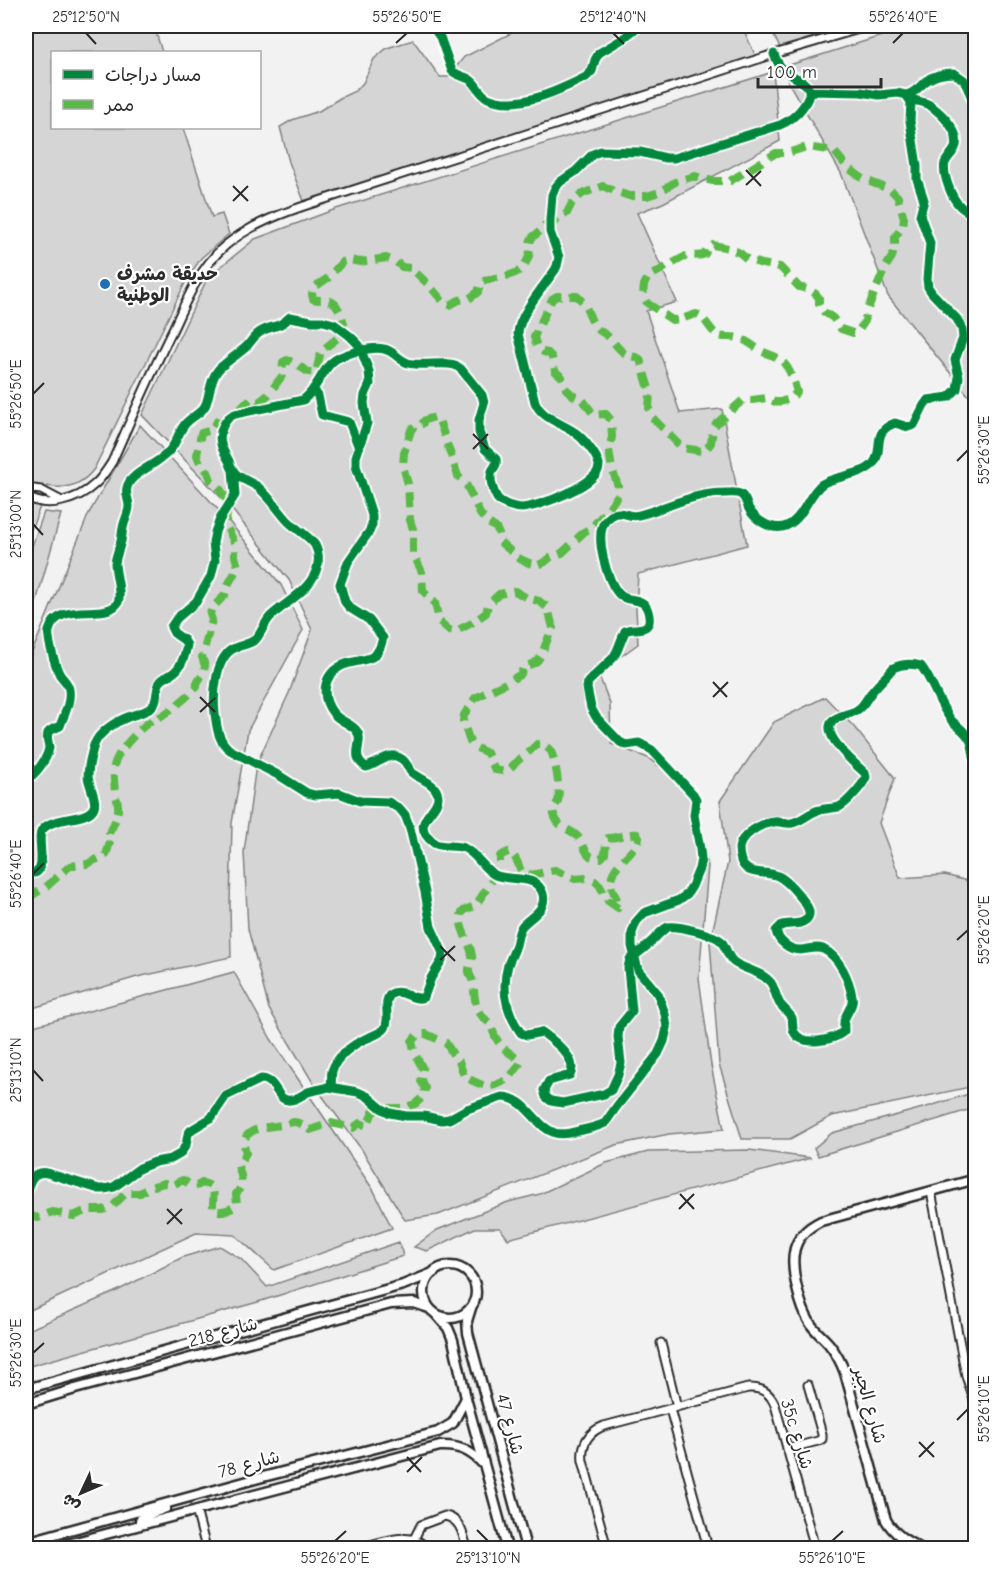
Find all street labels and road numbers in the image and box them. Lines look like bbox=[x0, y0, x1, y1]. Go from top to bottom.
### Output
street label: شارع 218 bbox=[186, 1313, 260, 1353]
street label: شارع الجير bbox=[847, 1362, 890, 1446]
street label: شارع 47 bbox=[490, 1391, 528, 1457]
street label: 35c شارع bbox=[775, 1396, 817, 1472]
street label: شارع 78 bbox=[216, 1446, 282, 1484]

